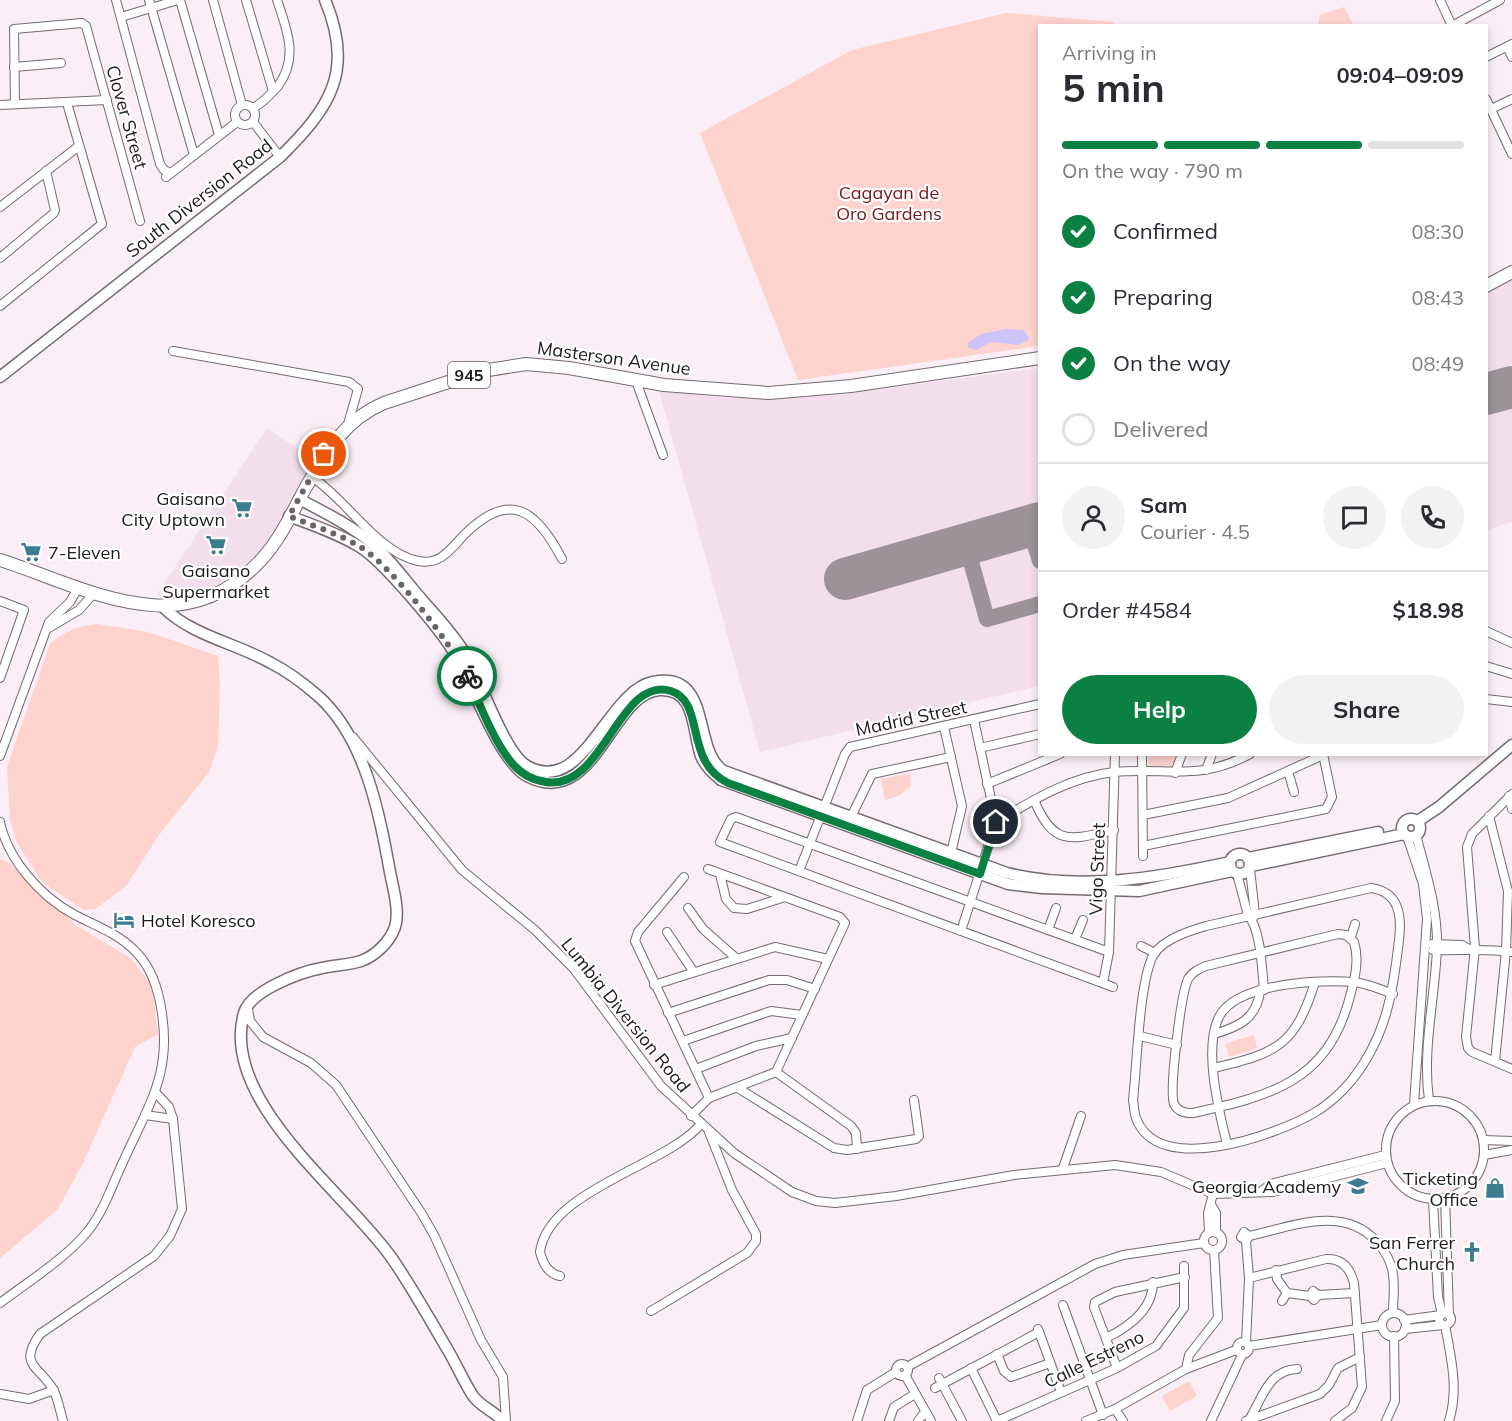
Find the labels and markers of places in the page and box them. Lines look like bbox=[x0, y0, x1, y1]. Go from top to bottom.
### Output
pin bbox=[298, 428, 349, 479]
place label: Gaisano City Uptown bbox=[121, 487, 225, 531]
supermarket icon: Gaisano City Uptown bbox=[230, 496, 254, 520]
supermarket icon: Gaisano Supermarket bbox=[204, 533, 228, 557]
supermarket icon: 7-Eleven bbox=[19, 540, 43, 564]
place label: 7-Eleven bbox=[48, 541, 121, 564]
place label: Gaisano Supermarket bbox=[163, 559, 270, 603]
pin bbox=[970, 796, 1021, 847]
hotel icon: Hotel Koresco bbox=[112, 908, 136, 932]
place label: Hotel Koresco bbox=[141, 909, 256, 932]
place label: Ticketing Office bbox=[1403, 1167, 1478, 1211]
school or university icon: Georgia Academy bbox=[1346, 1174, 1370, 1198]
place label: Georgia Academy bbox=[1192, 1175, 1341, 1198]
shop icon: Ticketing Office bbox=[1483, 1176, 1507, 1200]
place label: San Ferrer Church bbox=[1369, 1231, 1455, 1275]
church icon: San Ferrer Church bbox=[1460, 1240, 1484, 1264]

